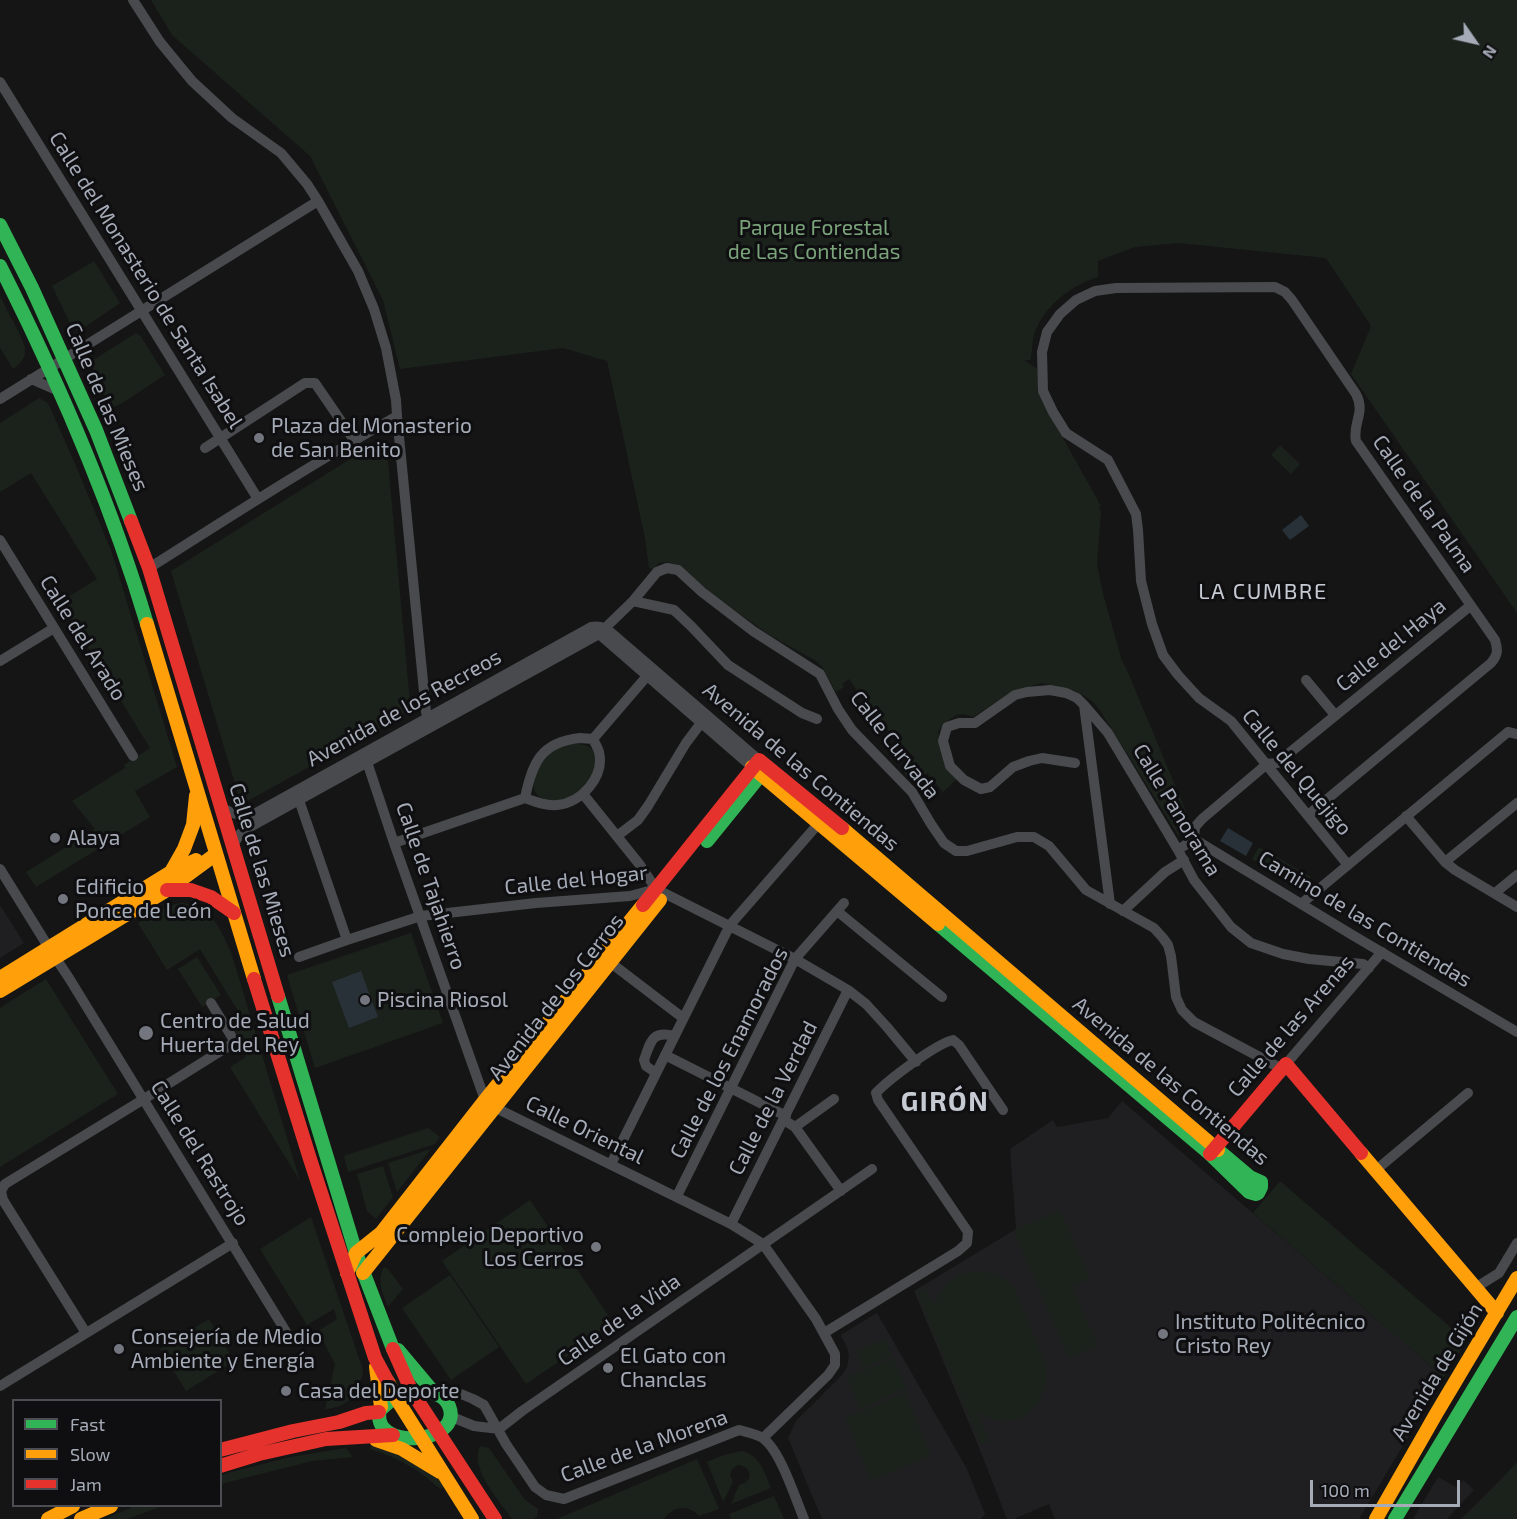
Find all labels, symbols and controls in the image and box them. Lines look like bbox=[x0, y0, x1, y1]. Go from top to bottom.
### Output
north arrow bbox=[1445, 12, 1505, 72]
text: N bbox=[1479, 42, 1501, 62]
street label: Calle del Monasterio de Santa Isabel bbox=[44, 127, 248, 433]
park label: Parque Forestal de Las Contiendas bbox=[728, 215, 900, 265]
street label: Calle de las Mieses bbox=[60, 319, 154, 495]
place label: Plaza del Monasterio de San Benito bbox=[271, 413, 472, 463]
street label: Calle de la Palma bbox=[1367, 430, 1481, 578]
marker: Plaza del Monasterio de San Benito bbox=[252, 431, 266, 445]
street label: Calle del Arado bbox=[34, 571, 132, 705]
district label: LA CUMBRE bbox=[1198, 579, 1328, 605]
street label: Calle del Haya bbox=[1331, 593, 1451, 697]
street label: Avenida de los Recreos bbox=[302, 644, 506, 772]
street label: Avenida de las Contiendas bbox=[698, 677, 904, 857]
street label: Calle Curvada bbox=[845, 686, 945, 804]
street label: Calle del Quejigo bbox=[1237, 704, 1357, 840]
street label: Calle Panorama bbox=[1128, 739, 1226, 881]
street label: Calle de las Mieses bbox=[224, 780, 300, 960]
street label: Calle de Tajahierro bbox=[390, 799, 472, 973]
place label: Alaya bbox=[67, 825, 120, 851]
marker: Alaya bbox=[48, 831, 62, 845]
street label: Camino de las Contiendas bbox=[1254, 845, 1476, 993]
street label: Calle del Hogar bbox=[503, 860, 649, 900]
place label: Edificio Ponce de León bbox=[75, 874, 212, 924]
marker: Edificio Ponce de León bbox=[56, 892, 70, 906]
street label: Avenida de los Cerros bbox=[483, 909, 629, 1085]
street label: Calle de los Enamorados bbox=[665, 943, 793, 1163]
street label: Calle de las Arenas bbox=[1222, 950, 1360, 1102]
place label: Piscina Riosol bbox=[377, 987, 508, 1013]
street label: Avenida de las Contiendas bbox=[1068, 991, 1274, 1171]
marker: Piscina Riosol bbox=[358, 993, 372, 1007]
place label: Centro de Salud Huerta del Rey bbox=[160, 1008, 310, 1058]
street label: Calle de la Verdad bbox=[723, 1017, 823, 1179]
marker: Centro de Salud Huerta del Rey bbox=[137, 1024, 155, 1042]
street label: Calle del Rastrojo bbox=[145, 1076, 255, 1230]
district label: GIRÓN bbox=[901, 1086, 989, 1118]
street label: Calle Oriental bbox=[522, 1090, 648, 1170]
place label: Complejo Deportivo Los Cerros bbox=[396, 1222, 584, 1272]
marker: Complejo Deportivo Los Cerros bbox=[589, 1240, 603, 1254]
street label: Calle de la Vida bbox=[553, 1268, 685, 1372]
street label: Avenida de Gijón bbox=[1386, 1299, 1488, 1445]
place label: Instituto Politécnico Cristo Rey bbox=[1175, 1309, 1366, 1359]
place label: Consejería de Medio Ambiente y Energía bbox=[131, 1324, 322, 1374]
marker: Instituto Politécnico Cristo Rey bbox=[1156, 1327, 1170, 1341]
marker: Consejería de Medio Ambiente y Energía bbox=[112, 1342, 126, 1356]
place label: El Gato con Chanclas bbox=[620, 1343, 726, 1393]
marker: El Gato con Chanclas bbox=[601, 1361, 615, 1375]
place label: Casa del Deporte bbox=[298, 1378, 460, 1404]
marker: Casa del Deporte bbox=[279, 1384, 293, 1398]
legend bbox=[12, 1399, 222, 1507]
street label: Calle de la Morena bbox=[557, 1404, 731, 1488]
text: Fast bbox=[70, 1413, 105, 1435]
text: Slow bbox=[70, 1443, 110, 1465]
scale bar bbox=[1313, 1468, 1463, 1506]
text: Jam bbox=[70, 1473, 102, 1495]
text: 100 m bbox=[1321, 1479, 1370, 1501]

